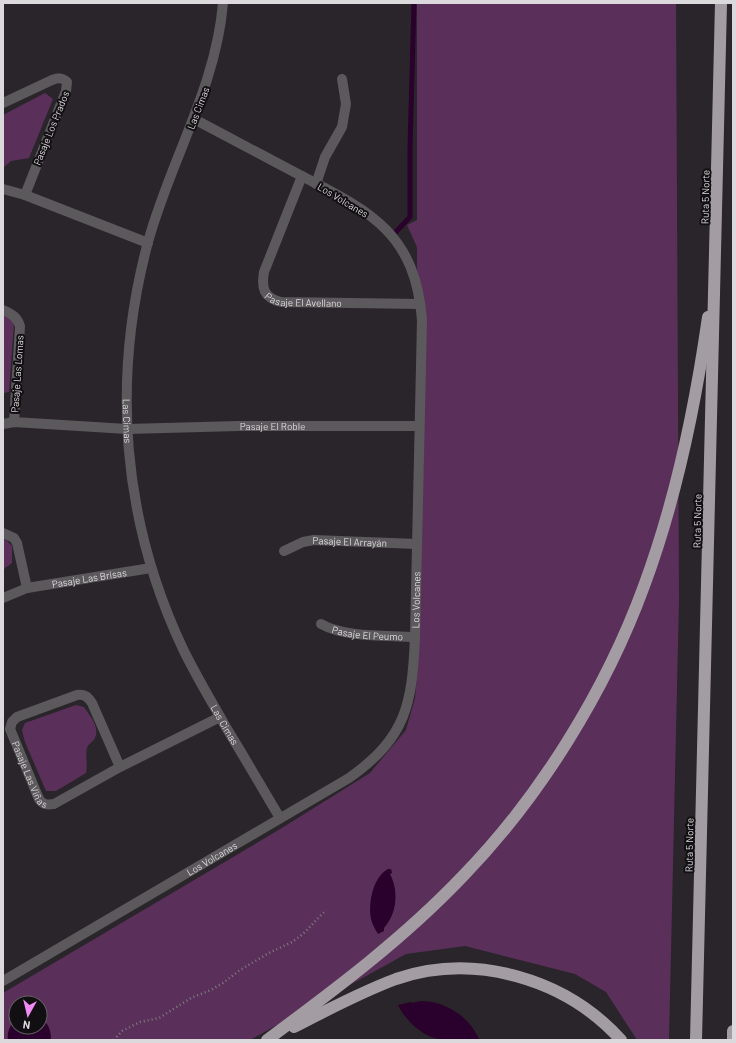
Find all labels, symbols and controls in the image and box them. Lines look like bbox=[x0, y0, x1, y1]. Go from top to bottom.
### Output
street label: Las Cimas bbox=[184, 85, 212, 131]
street label: Pasaje Los Prados bbox=[31, 89, 71, 167]
street label: Ruta 5 Norte bbox=[699, 170, 711, 224]
street label: Los Volcanes bbox=[316, 180, 371, 220]
street label: Pasaje El Avellano bbox=[263, 290, 342, 309]
street label: Pasaje Las Lomas bbox=[8, 335, 26, 413]
street label: Las Cimas bbox=[121, 399, 134, 444]
street label: Pasaje El Roble bbox=[240, 420, 305, 432]
street label: Ruta 5 Norte bbox=[691, 494, 703, 548]
street label: Pasaje El Arrayán bbox=[312, 534, 387, 549]
street label: Pasaje Las Brisas bbox=[51, 566, 128, 590]
street label: Los Volcanes bbox=[409, 571, 422, 628]
street label: Pasaje El Peumo bbox=[331, 623, 403, 642]
street label: Las Cimas bbox=[208, 702, 241, 747]
street label: Pasaje Las Viñas bbox=[10, 739, 49, 810]
street label: Ruta 5 Norte bbox=[683, 818, 695, 872]
street label: Los Volcanes bbox=[184, 839, 239, 878]
north arrow bbox=[8, 995, 48, 1035]
text: N bbox=[22, 1018, 31, 1032]

